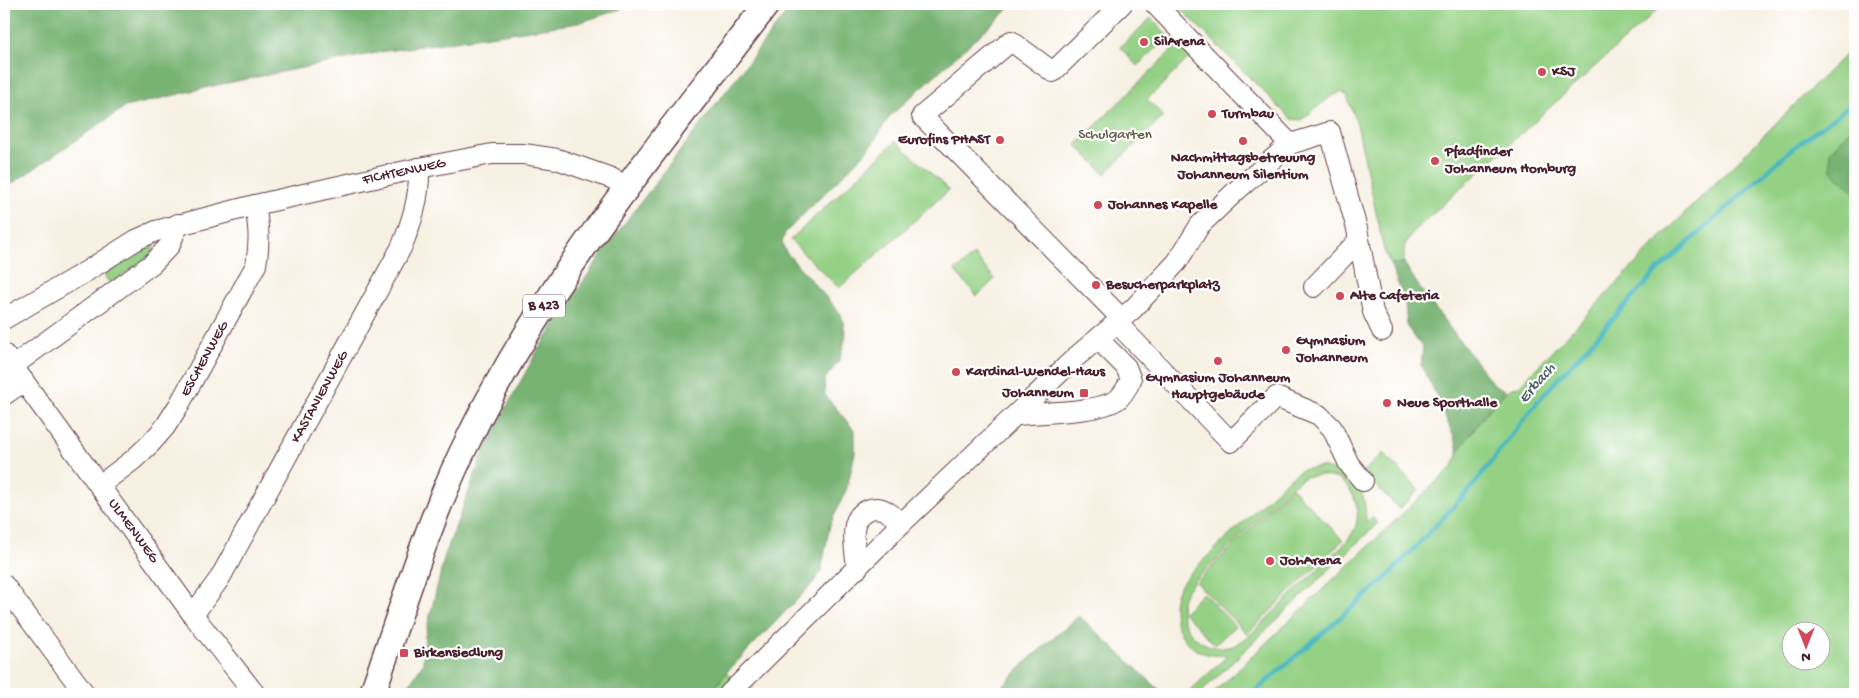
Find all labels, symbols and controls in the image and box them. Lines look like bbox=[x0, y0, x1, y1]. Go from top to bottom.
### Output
place label: SilArena bbox=[1154, 33, 1206, 51]
marker: SilArena bbox=[1138, 36, 1150, 48]
place label: KSJ bbox=[1551, 63, 1576, 81]
marker: KSJ bbox=[1536, 66, 1548, 78]
place label: Turmbau bbox=[1221, 105, 1275, 123]
marker: Turmbau bbox=[1206, 108, 1218, 120]
park label: Schulgarten bbox=[1078, 126, 1152, 144]
place label: Eurofins PHAST bbox=[898, 131, 991, 149]
marker: Eurofins PHAST bbox=[994, 134, 1006, 146]
marker: Nachmittagsbetreuung Johanneum Silentium bbox=[1237, 135, 1249, 147]
place label: Pfadfinder Johanneum Homburg bbox=[1444, 143, 1577, 178]
place label: Nachmittagsbetreuung Johanneum Silentium bbox=[1171, 149, 1316, 184]
street label: FICHTENWEG bbox=[360, 154, 448, 190]
marker: Pfadfinder Johanneum Homburg bbox=[1429, 155, 1441, 167]
place label: Johannes Kapelle bbox=[1107, 196, 1219, 214]
marker: Johannes Kapelle bbox=[1092, 199, 1104, 211]
place label: Besucherparkplatz bbox=[1105, 276, 1221, 294]
marker: Besucherparkplatz bbox=[1090, 279, 1102, 291]
place label: Alte Cafeteria bbox=[1349, 287, 1440, 305]
marker: Alte Cafeteria bbox=[1334, 290, 1346, 302]
road number: B 423 bbox=[523, 294, 565, 318]
street label: ESCHENWEG bbox=[177, 318, 233, 400]
place label: Gymnasium Johanneum bbox=[1295, 332, 1368, 367]
marker: Gymnasium Johanneum bbox=[1280, 344, 1292, 356]
street label: KASTANIENWEG bbox=[287, 347, 353, 446]
marker: Gymnasium Johanneum Hauptgebäude bbox=[1212, 355, 1224, 367]
water label: Erbach bbox=[1515, 360, 1561, 408]
place label: Kardinal-Wendel-Haus bbox=[965, 363, 1106, 381]
marker: Kardinal-Wendel-Haus bbox=[950, 366, 962, 378]
place label: Gymnasium Johanneum Hauptgebäude bbox=[1146, 369, 1291, 404]
place label: Johanneum bbox=[1001, 384, 1074, 402]
marker: Johanneum bbox=[1078, 387, 1090, 399]
place label: Neue Sporthalle bbox=[1397, 394, 1498, 412]
marker: Neue Sporthalle bbox=[1381, 397, 1393, 409]
street label: ULMENWEG bbox=[104, 495, 163, 567]
place label: JohArena bbox=[1279, 552, 1342, 570]
marker: JohArena bbox=[1264, 555, 1276, 567]
north arrow bbox=[1782, 620, 1832, 670]
place label: Birkensiedlung bbox=[413, 644, 504, 662]
marker: Birkensiedlung bbox=[398, 647, 410, 659]
text: N bbox=[1801, 648, 1811, 665]

